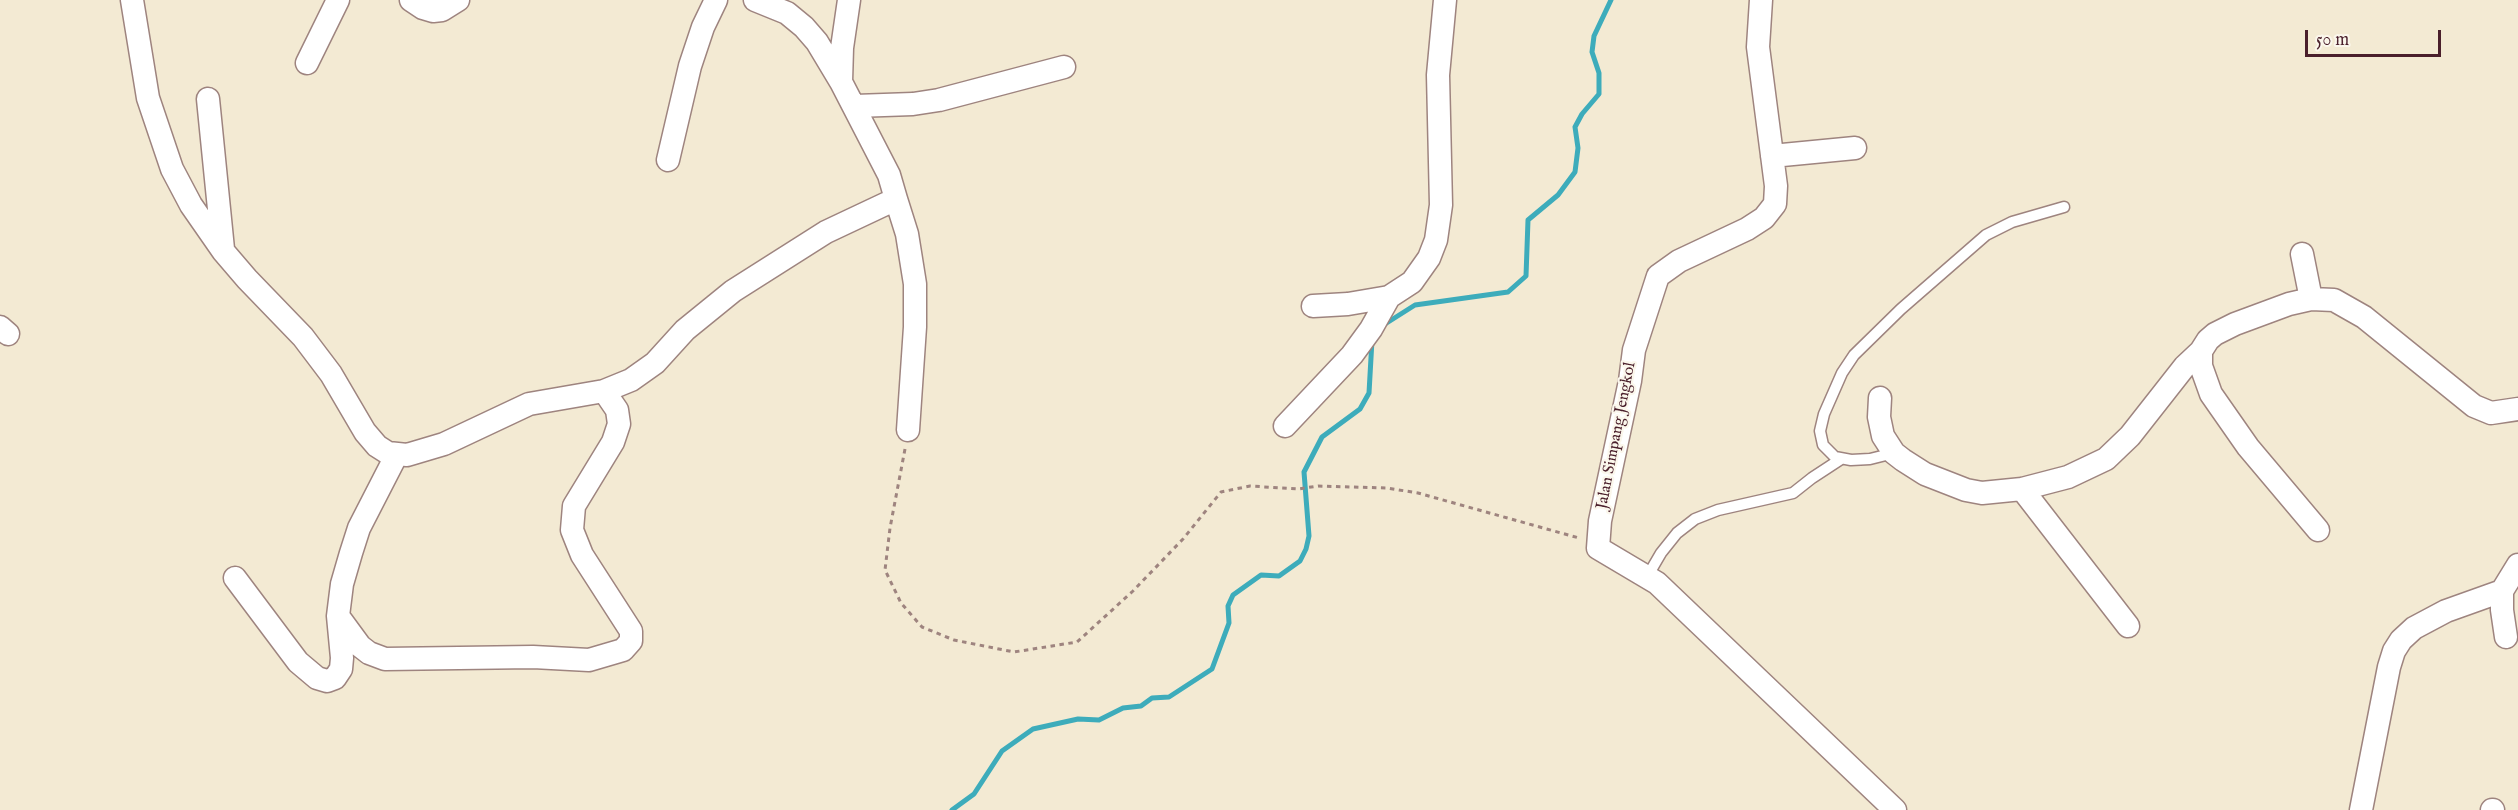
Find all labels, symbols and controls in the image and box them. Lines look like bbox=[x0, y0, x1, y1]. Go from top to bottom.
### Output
scale bar bbox=[2308, 18, 2444, 56]
text: 50 m bbox=[2316, 29, 2349, 52]
street label: Jalan Simpang Jengkol bbox=[1593, 361, 1641, 511]

